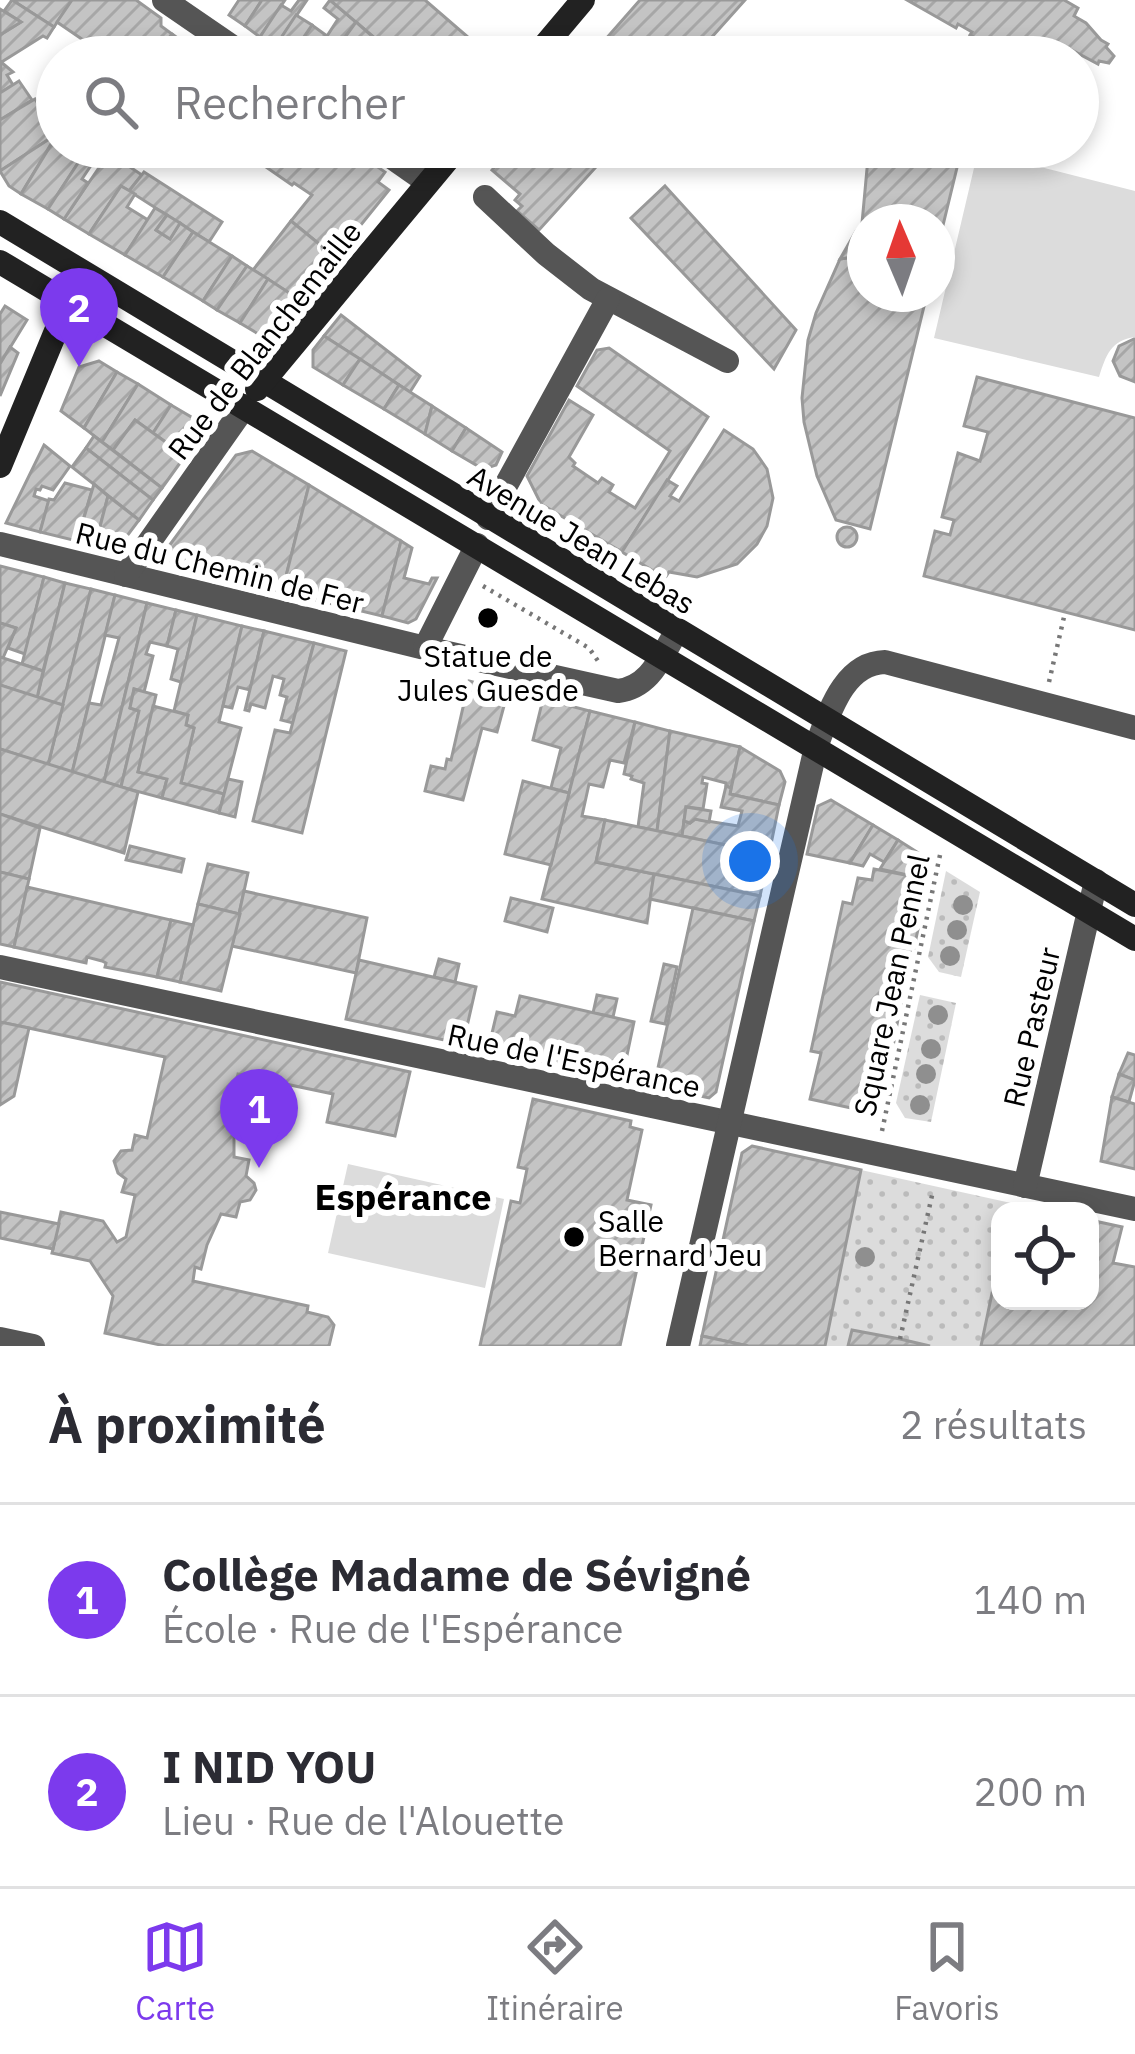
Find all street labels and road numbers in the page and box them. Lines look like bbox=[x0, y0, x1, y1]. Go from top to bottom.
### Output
street label: Rue de Blanchemaille bbox=[159, 213, 369, 467]
street label: Avenue Jean Lebas bbox=[461, 456, 703, 622]
street label: Rue du Chemin de Fer bbox=[72, 512, 368, 622]
street label: Square Jean Pennel bbox=[844, 850, 938, 1120]
street label: Rue Pasteur bbox=[994, 943, 1068, 1111]
street label: Rue de l'Espérance bbox=[444, 1014, 704, 1106]

